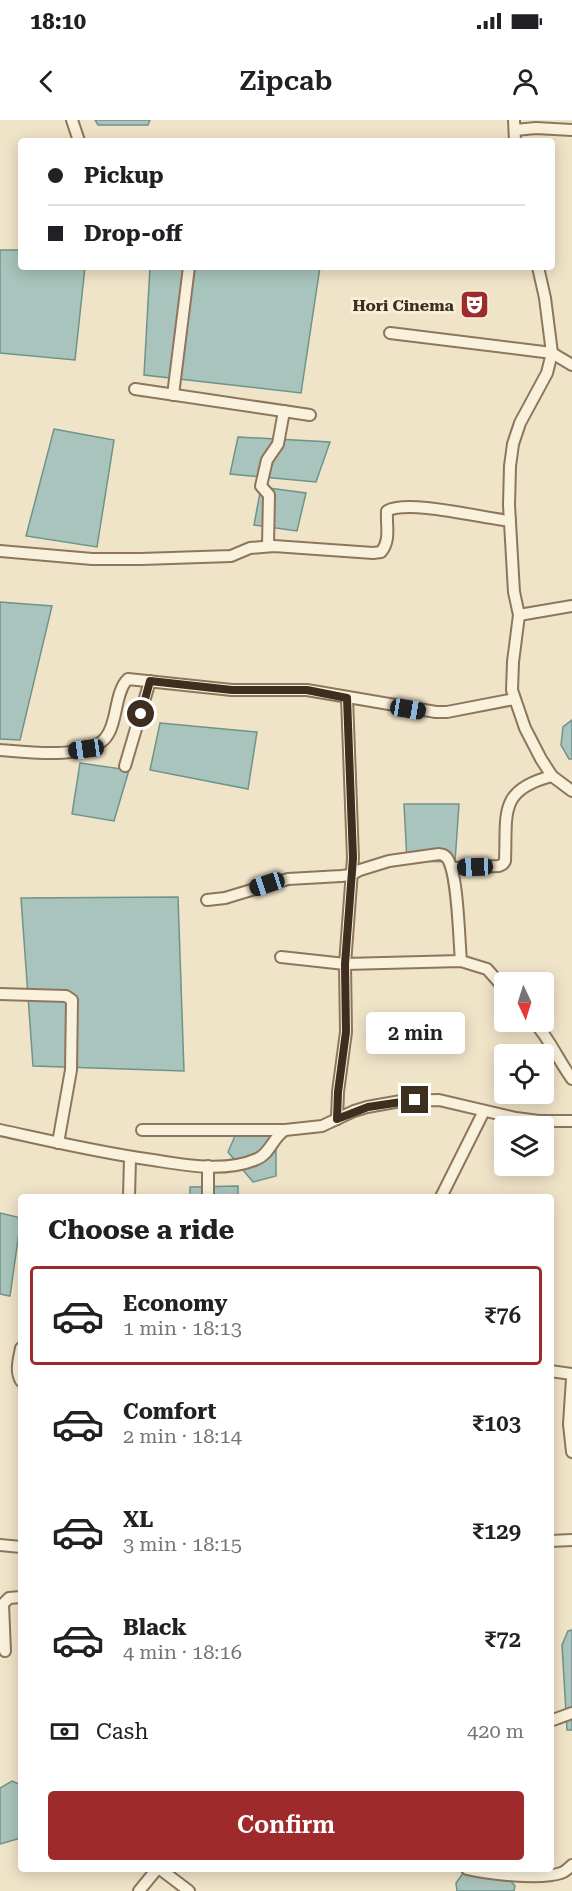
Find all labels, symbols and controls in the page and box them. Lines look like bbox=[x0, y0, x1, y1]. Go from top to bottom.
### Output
text: 18:10 bbox=[30, 9, 86, 34]
icon: back bbox=[30, 65, 63, 98]
text: Zipcab bbox=[240, 65, 332, 97]
icon: person bbox=[509, 65, 542, 98]
text: Pickup bbox=[84, 163, 164, 188]
text: Drop-off bbox=[84, 221, 182, 246]
theatre icon: Hori Cinema bbox=[459, 289, 491, 321]
place label: Hori Cinema bbox=[352, 296, 455, 315]
car bbox=[389, 697, 427, 721]
route start bbox=[127, 700, 154, 727]
car bbox=[67, 738, 105, 760]
car bbox=[457, 857, 493, 877]
car bbox=[247, 870, 287, 898]
north arrow bbox=[494, 972, 554, 1032]
map controls bbox=[494, 972, 554, 1176]
callout: 2 min bbox=[366, 1013, 464, 1055]
text: 2 min bbox=[388, 1021, 443, 1045]
button: locate bbox=[494, 1044, 554, 1104]
route end bbox=[401, 1086, 428, 1113]
button: layers bbox=[494, 1116, 554, 1176]
text: Choose a ride bbox=[48, 1214, 234, 1246]
icon: car bbox=[51, 1289, 105, 1343]
text: Economy bbox=[123, 1291, 227, 1316]
text: ₹76 bbox=[484, 1303, 521, 1328]
text: 1 min · 18:13 bbox=[123, 1316, 242, 1340]
icon: car bbox=[51, 1397, 105, 1451]
text: Comfort bbox=[123, 1399, 216, 1424]
text: ₹103 bbox=[472, 1411, 521, 1436]
text: 2 min · 18:14 bbox=[123, 1424, 242, 1448]
icon: car bbox=[51, 1505, 105, 1559]
text: XL bbox=[123, 1507, 153, 1532]
text: ₹129 bbox=[472, 1519, 521, 1544]
text: 3 min · 18:15 bbox=[123, 1532, 242, 1556]
icon: car bbox=[51, 1613, 105, 1667]
text: Black bbox=[123, 1615, 187, 1640]
text: ₹72 bbox=[484, 1627, 521, 1652]
text: 4 min · 18:16 bbox=[123, 1640, 242, 1664]
icon: cash bbox=[48, 1715, 81, 1748]
text: Cash bbox=[96, 1719, 148, 1744]
text: 420 m bbox=[467, 1719, 524, 1743]
button: Confirm bbox=[48, 1791, 524, 1860]

